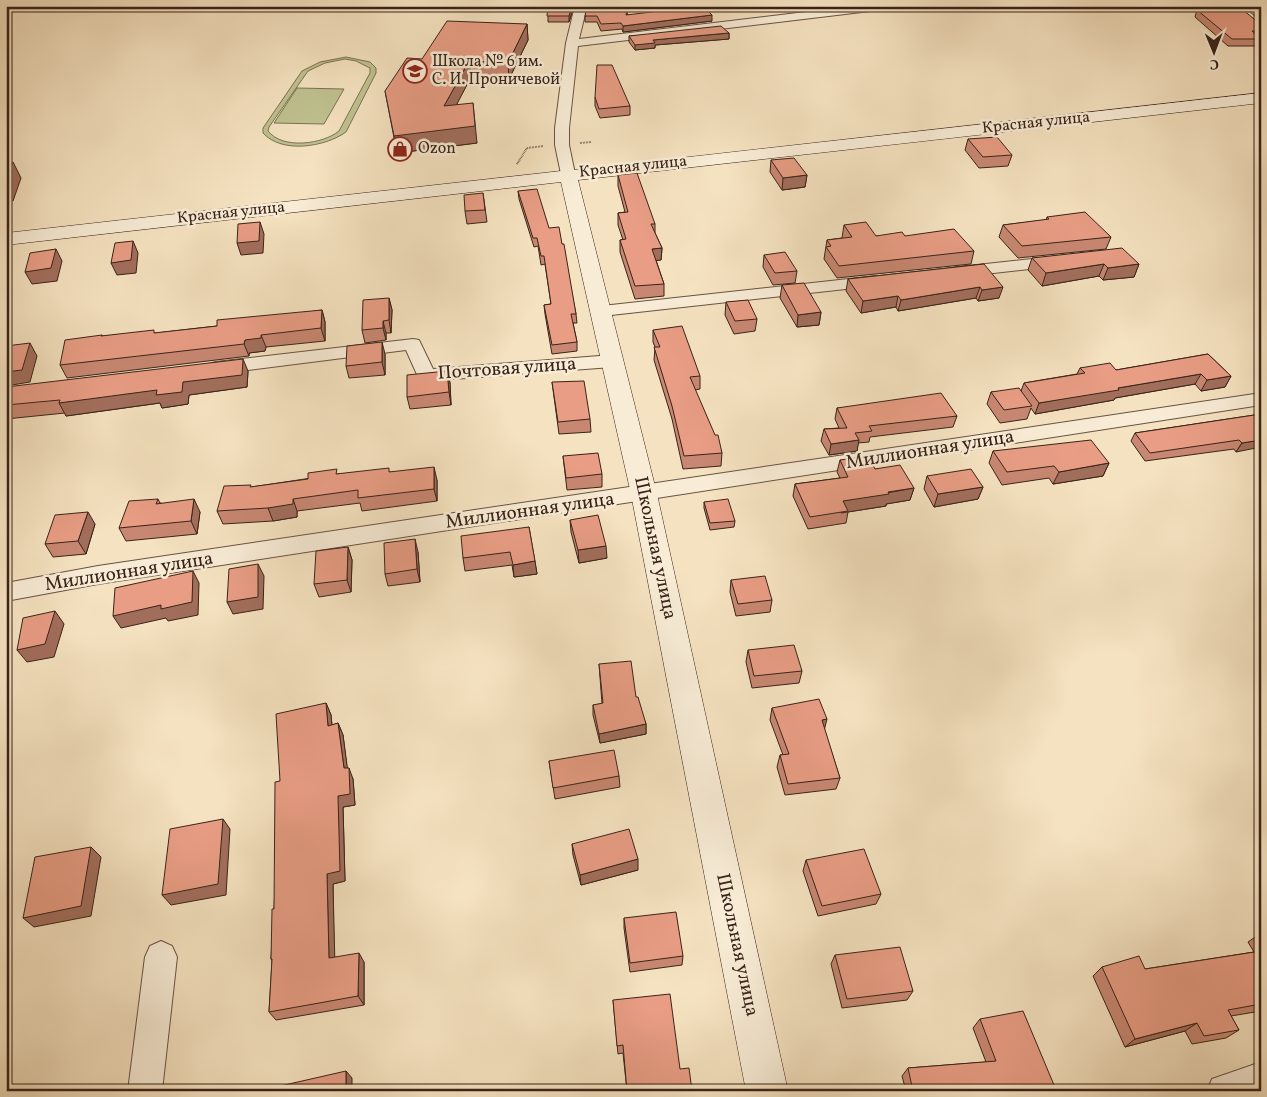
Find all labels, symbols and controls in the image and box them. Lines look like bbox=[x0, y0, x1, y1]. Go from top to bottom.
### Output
north arrow bbox=[1190, 28, 1240, 78]
place label: Школа № 6 им. С. И. Проничевой bbox=[432, 51, 560, 91]
text: С bbox=[1210, 54, 1219, 73]
school or university icon: Школа № 6 им. С. И. Проничевой bbox=[402, 58, 428, 84]
street label: Красная улица bbox=[981, 106, 1091, 140]
shop icon: Ozon bbox=[387, 136, 413, 162]
place label: Ozon bbox=[418, 138, 456, 160]
street label: Красная улица bbox=[578, 150, 688, 184]
street label: Красная улица bbox=[176, 196, 286, 230]
street label: Почтовая улица bbox=[437, 351, 577, 387]
street label: Миллионная улица bbox=[844, 424, 1016, 476]
street label: Школьная улица bbox=[627, 474, 683, 622]
street label: Миллионная улица bbox=[444, 486, 616, 536]
street label: Миллионная улица bbox=[43, 546, 215, 598]
street label: Школьная улица bbox=[709, 871, 765, 1019]

